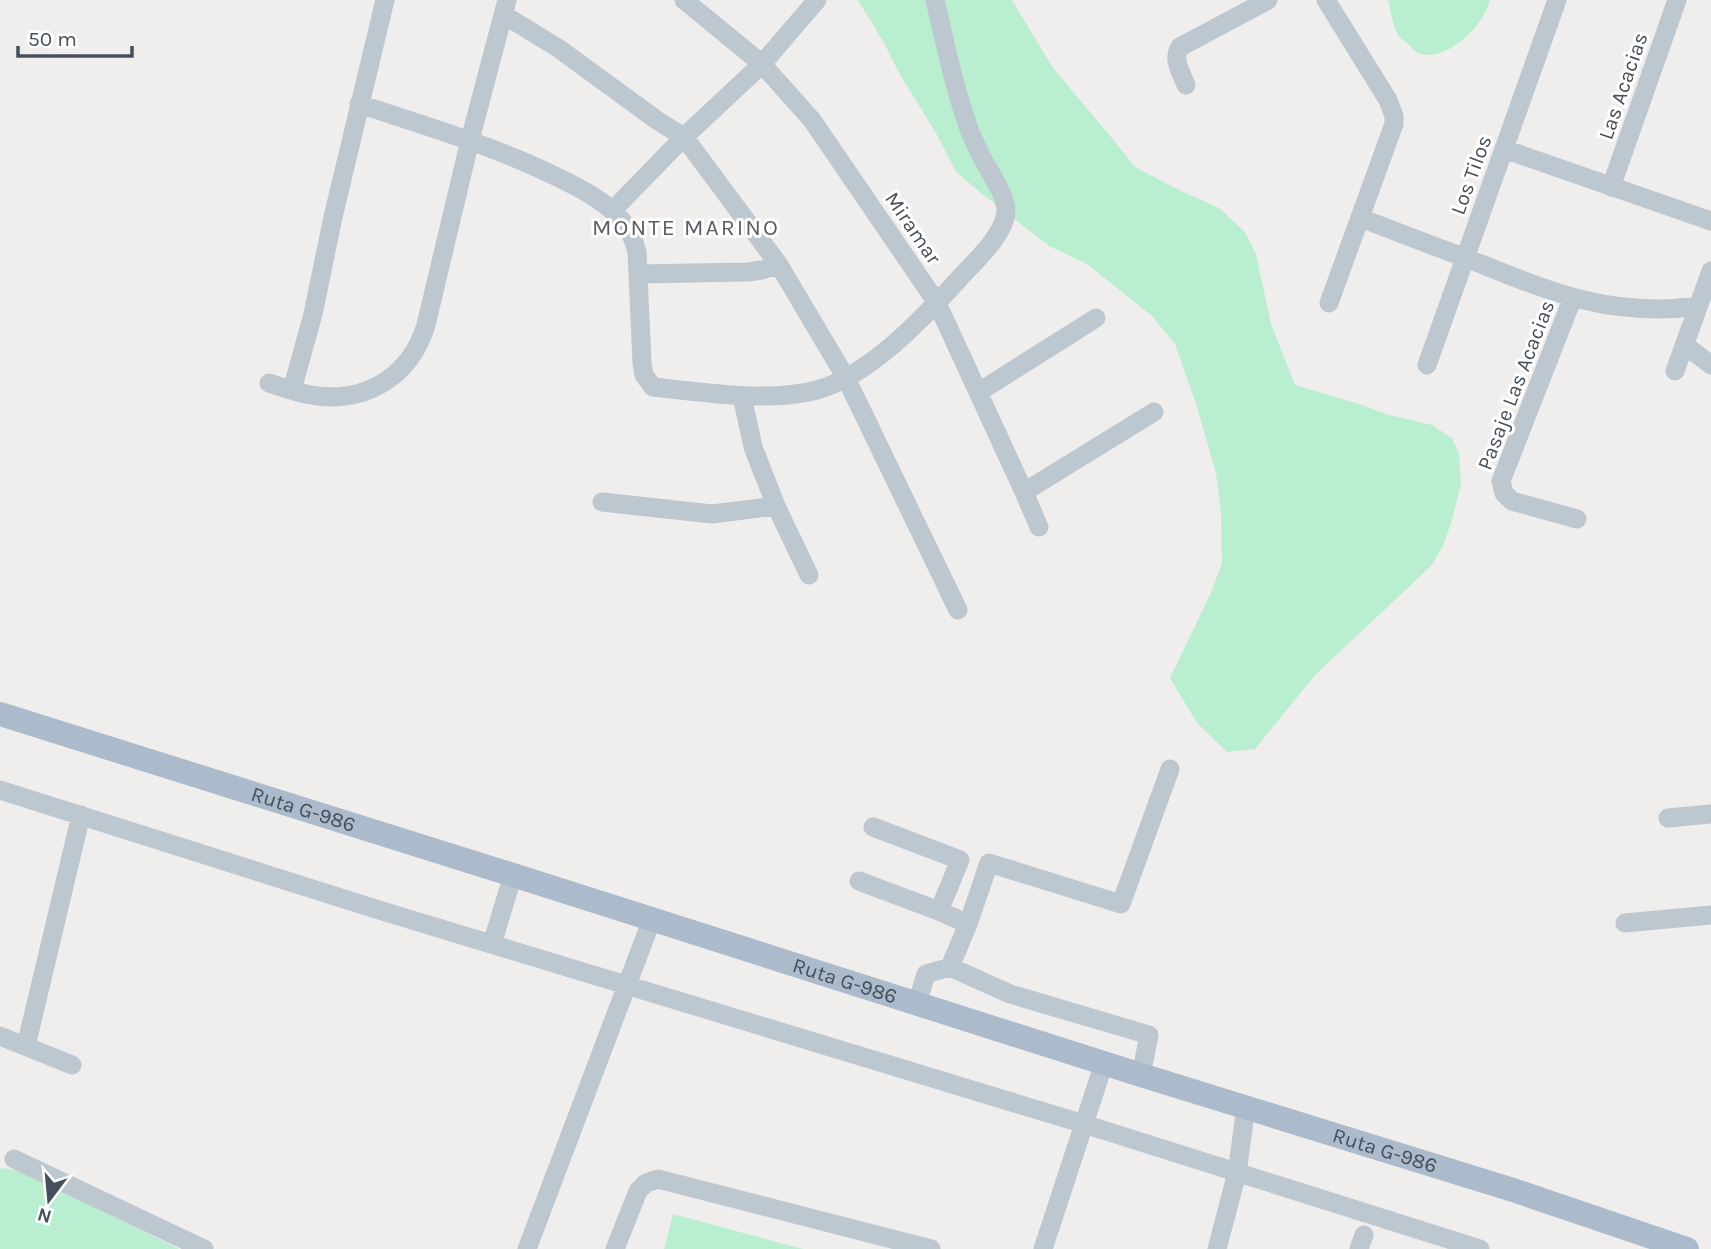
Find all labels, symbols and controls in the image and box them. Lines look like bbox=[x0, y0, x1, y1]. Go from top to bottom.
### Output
scale bar bbox=[18, 14, 131, 58]
text: 50 m bbox=[28, 27, 77, 51]
street label: Las Acacias bbox=[1593, 29, 1653, 143]
street label: Los Tilos bbox=[1446, 132, 1496, 218]
street label: Miramar bbox=[880, 187, 946, 269]
district label: MONTE MARINO bbox=[592, 214, 780, 241]
street label: Pasaje Las Acacias bbox=[1473, 297, 1559, 473]
street label: Ruta G-986 bbox=[248, 782, 359, 837]
street label: Ruta G-986 bbox=[790, 953, 900, 1009]
street label: Ruta G-986 bbox=[1330, 1123, 1440, 1178]
north arrow bbox=[14, 1165, 84, 1235]
text: N bbox=[35, 1203, 54, 1228]

